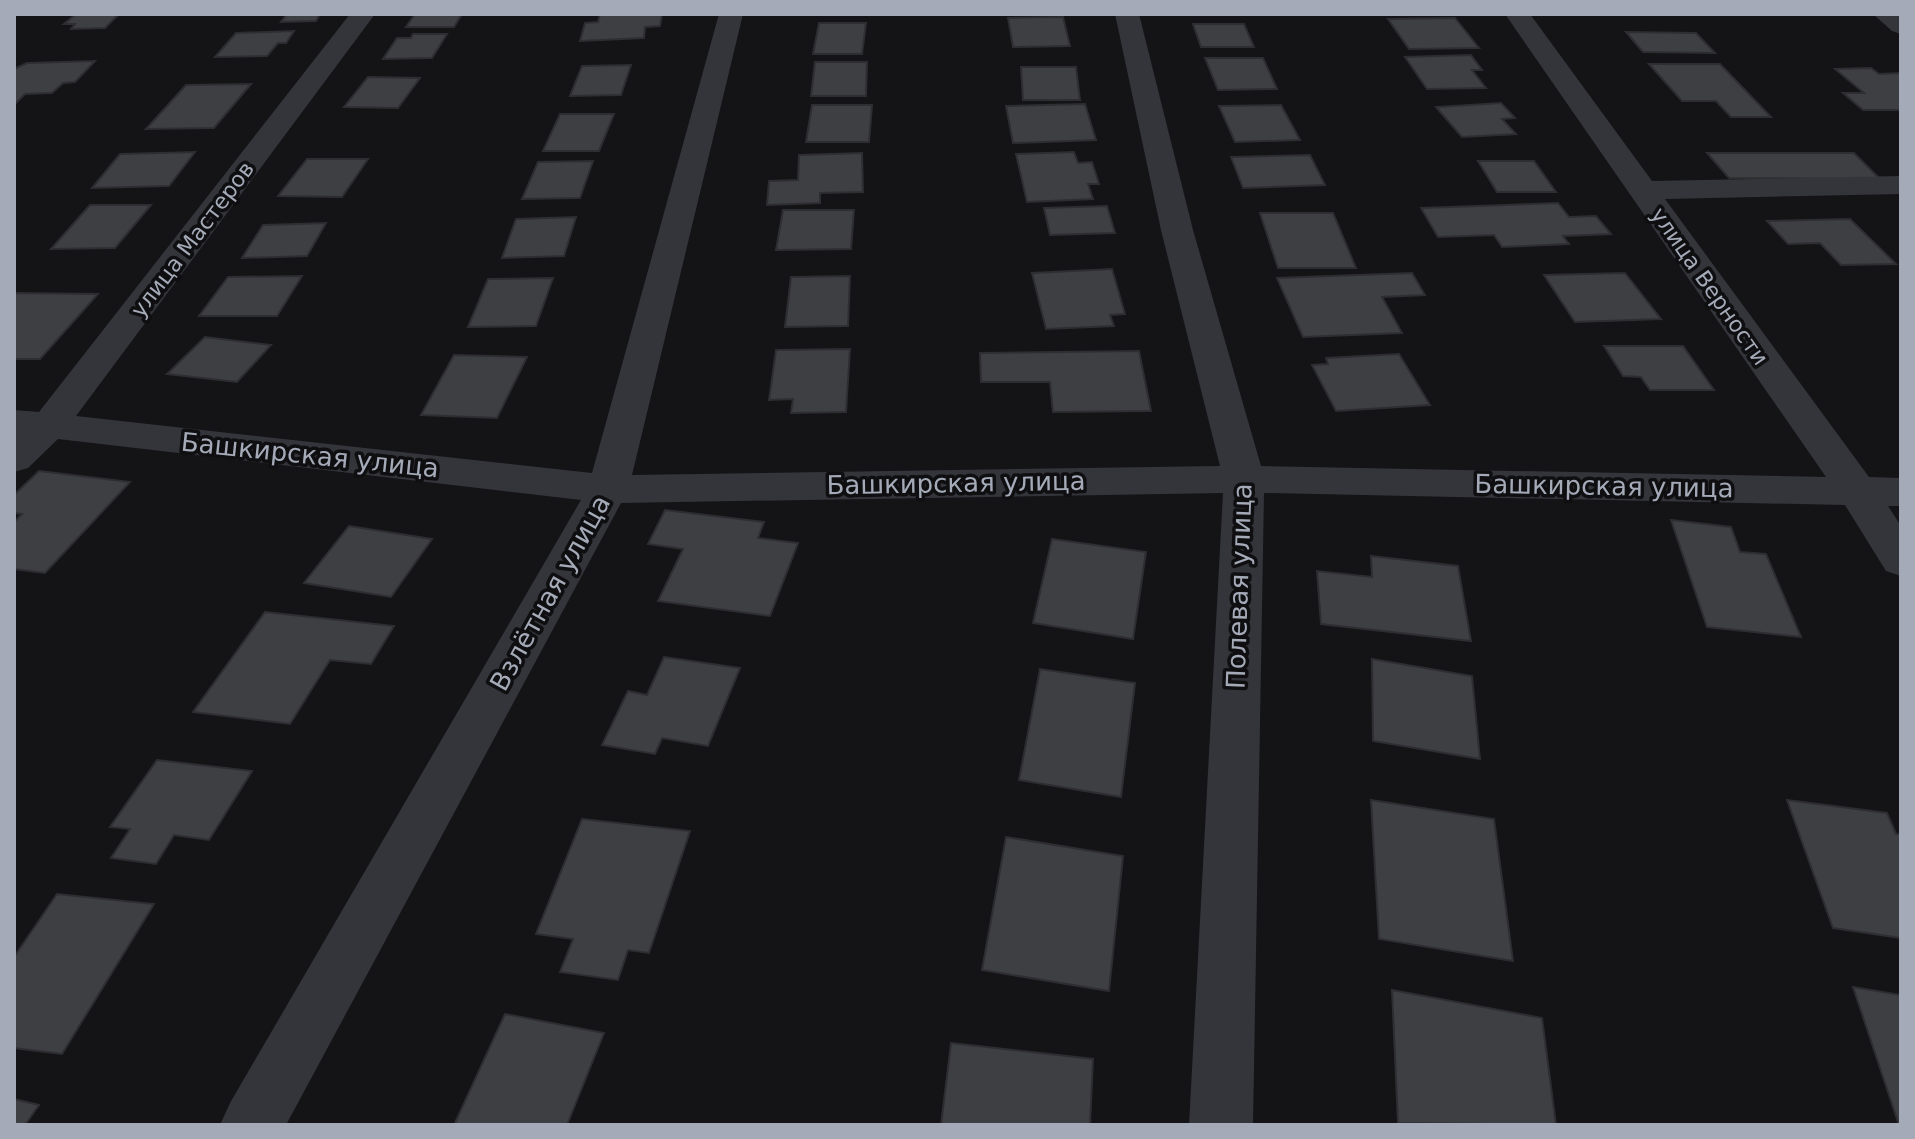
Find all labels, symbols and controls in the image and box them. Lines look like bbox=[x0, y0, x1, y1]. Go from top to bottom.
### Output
street label: улица Мастеров bbox=[126, 157, 259, 322]
street label: улица Верности bbox=[1646, 203, 1773, 370]
street label: Башкирская улица bbox=[180, 427, 440, 483]
street label: Башкирская улица bbox=[826, 466, 1086, 500]
street label: Башкирская улица bbox=[1474, 469, 1734, 503]
street label: Полевая улица bbox=[1220, 483, 1258, 689]
street label: Взлётная улица bbox=[484, 490, 616, 696]

